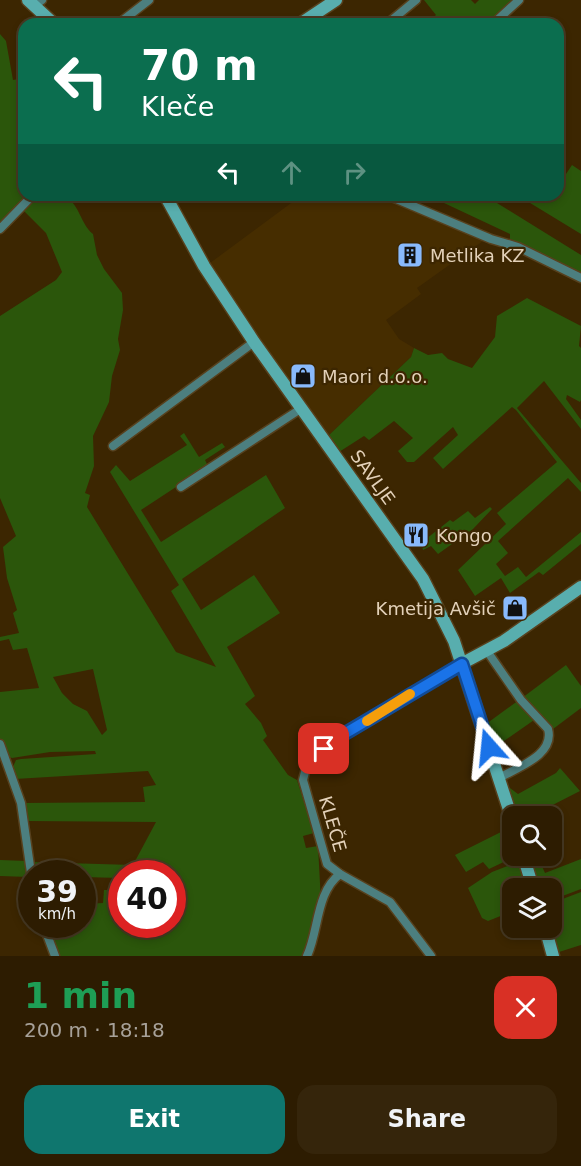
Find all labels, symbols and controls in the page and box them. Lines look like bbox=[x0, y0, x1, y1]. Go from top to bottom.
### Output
text: 70 m bbox=[141, 41, 258, 90]
icon: left bbox=[42, 42, 120, 120]
text: Kleče bbox=[141, 91, 214, 122]
icon: left bbox=[212, 156, 245, 189]
icon: ahead bbox=[275, 156, 308, 189]
icon: right bbox=[338, 156, 371, 189]
building icon: Metlika KZ bbox=[395, 240, 425, 270]
place label: Metlika KZ bbox=[430, 245, 525, 266]
shop icon: Maori d.o.o. bbox=[288, 361, 318, 391]
place label: Maori d.o.o. bbox=[322, 366, 428, 387]
street label: SAVLJE bbox=[346, 446, 400, 508]
restaurant icon: Kongo bbox=[401, 520, 431, 550]
place label: Kongo bbox=[436, 525, 492, 546]
shop icon: Kmetija Avšič bbox=[500, 593, 530, 623]
place label: Kmetija Avšič bbox=[376, 598, 496, 619]
position arrow bbox=[457, 715, 521, 779]
pin bbox=[298, 723, 349, 774]
icon: arrive bbox=[307, 732, 340, 765]
street label: KLEČE bbox=[315, 794, 351, 854]
map controls bbox=[502, 806, 562, 938]
button: search bbox=[502, 806, 562, 866]
speed limit sign: 40 bbox=[108, 860, 186, 938]
text: 39 bbox=[36, 874, 78, 909]
button: layers bbox=[502, 878, 562, 938]
text: km/h bbox=[38, 905, 76, 923]
text: 1 min bbox=[24, 975, 137, 1016]
button: close bbox=[494, 976, 557, 1039]
text: 200 m · 18:18 bbox=[24, 1018, 165, 1042]
button: Exit bbox=[24, 1085, 285, 1154]
button: Share bbox=[297, 1085, 557, 1154]

